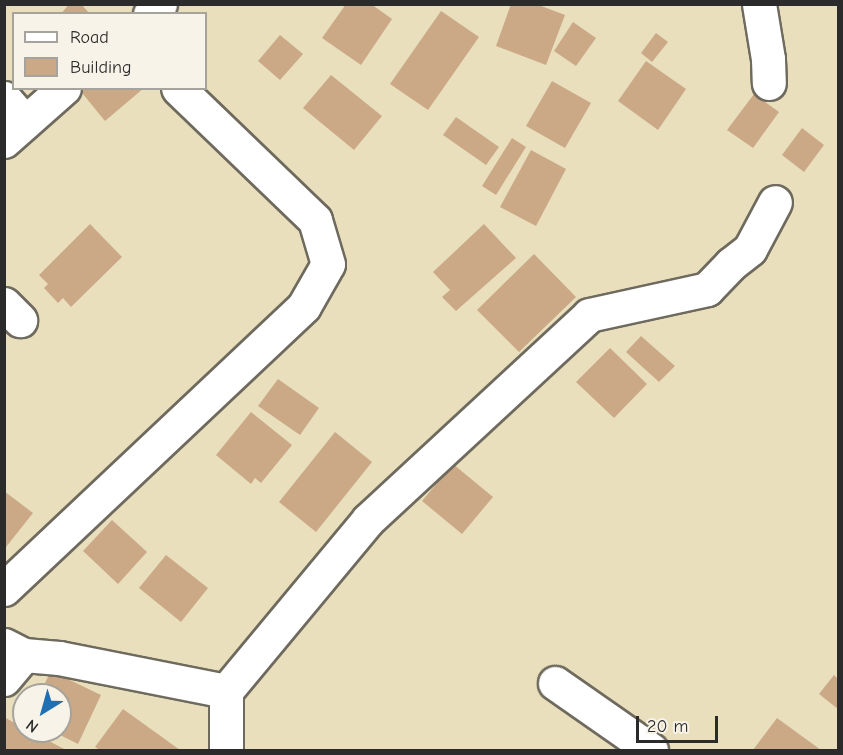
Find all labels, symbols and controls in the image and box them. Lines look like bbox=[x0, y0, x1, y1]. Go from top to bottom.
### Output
legend bbox=[12, 12, 207, 90]
text: Road bbox=[70, 27, 109, 48]
text: Building bbox=[70, 57, 132, 78]
north arrow bbox=[12, 683, 72, 743]
scale bar bbox=[639, 704, 722, 742]
text: N bbox=[23, 715, 42, 736]
text: 20 m bbox=[647, 716, 688, 737]

